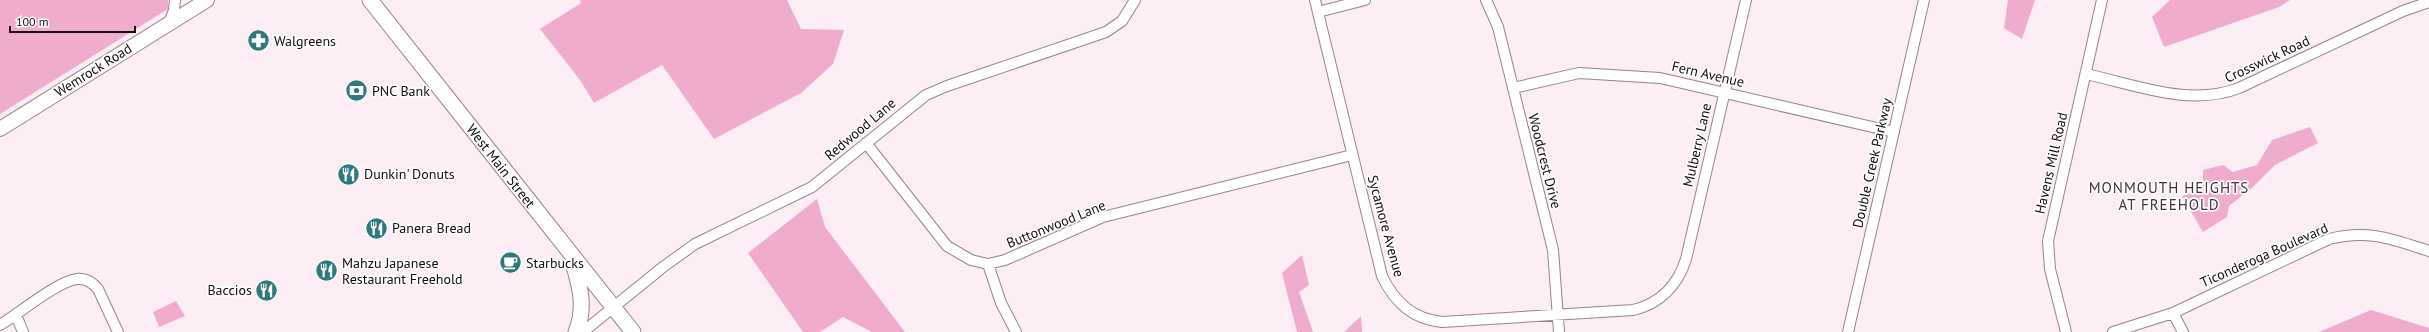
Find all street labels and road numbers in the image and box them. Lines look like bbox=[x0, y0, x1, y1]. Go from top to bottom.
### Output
street label: Crosswick Road bbox=[2222, 31, 2312, 87]
street label: Wemrock Road bbox=[51, 39, 135, 101]
street label: Fern Avenue bbox=[1670, 57, 1746, 91]
street label: Redwood Lane bbox=[821, 94, 899, 164]
street label: Double Creek Parkway bbox=[1848, 96, 1896, 230]
street label: Mulberry Lane bbox=[1679, 101, 1715, 189]
street label: Havens Mill Road bbox=[2031, 110, 2071, 216]
street label: Woodcrest Drive bbox=[1524, 112, 1566, 210]
street label: West Main Street bbox=[463, 120, 539, 212]
street label: Sycamore Avenue bbox=[1364, 173, 1408, 279]
street label: Buttonwood Lane bbox=[1004, 196, 1108, 252]
street label: Ticonderoga Boulevard bbox=[2197, 219, 2331, 291]

